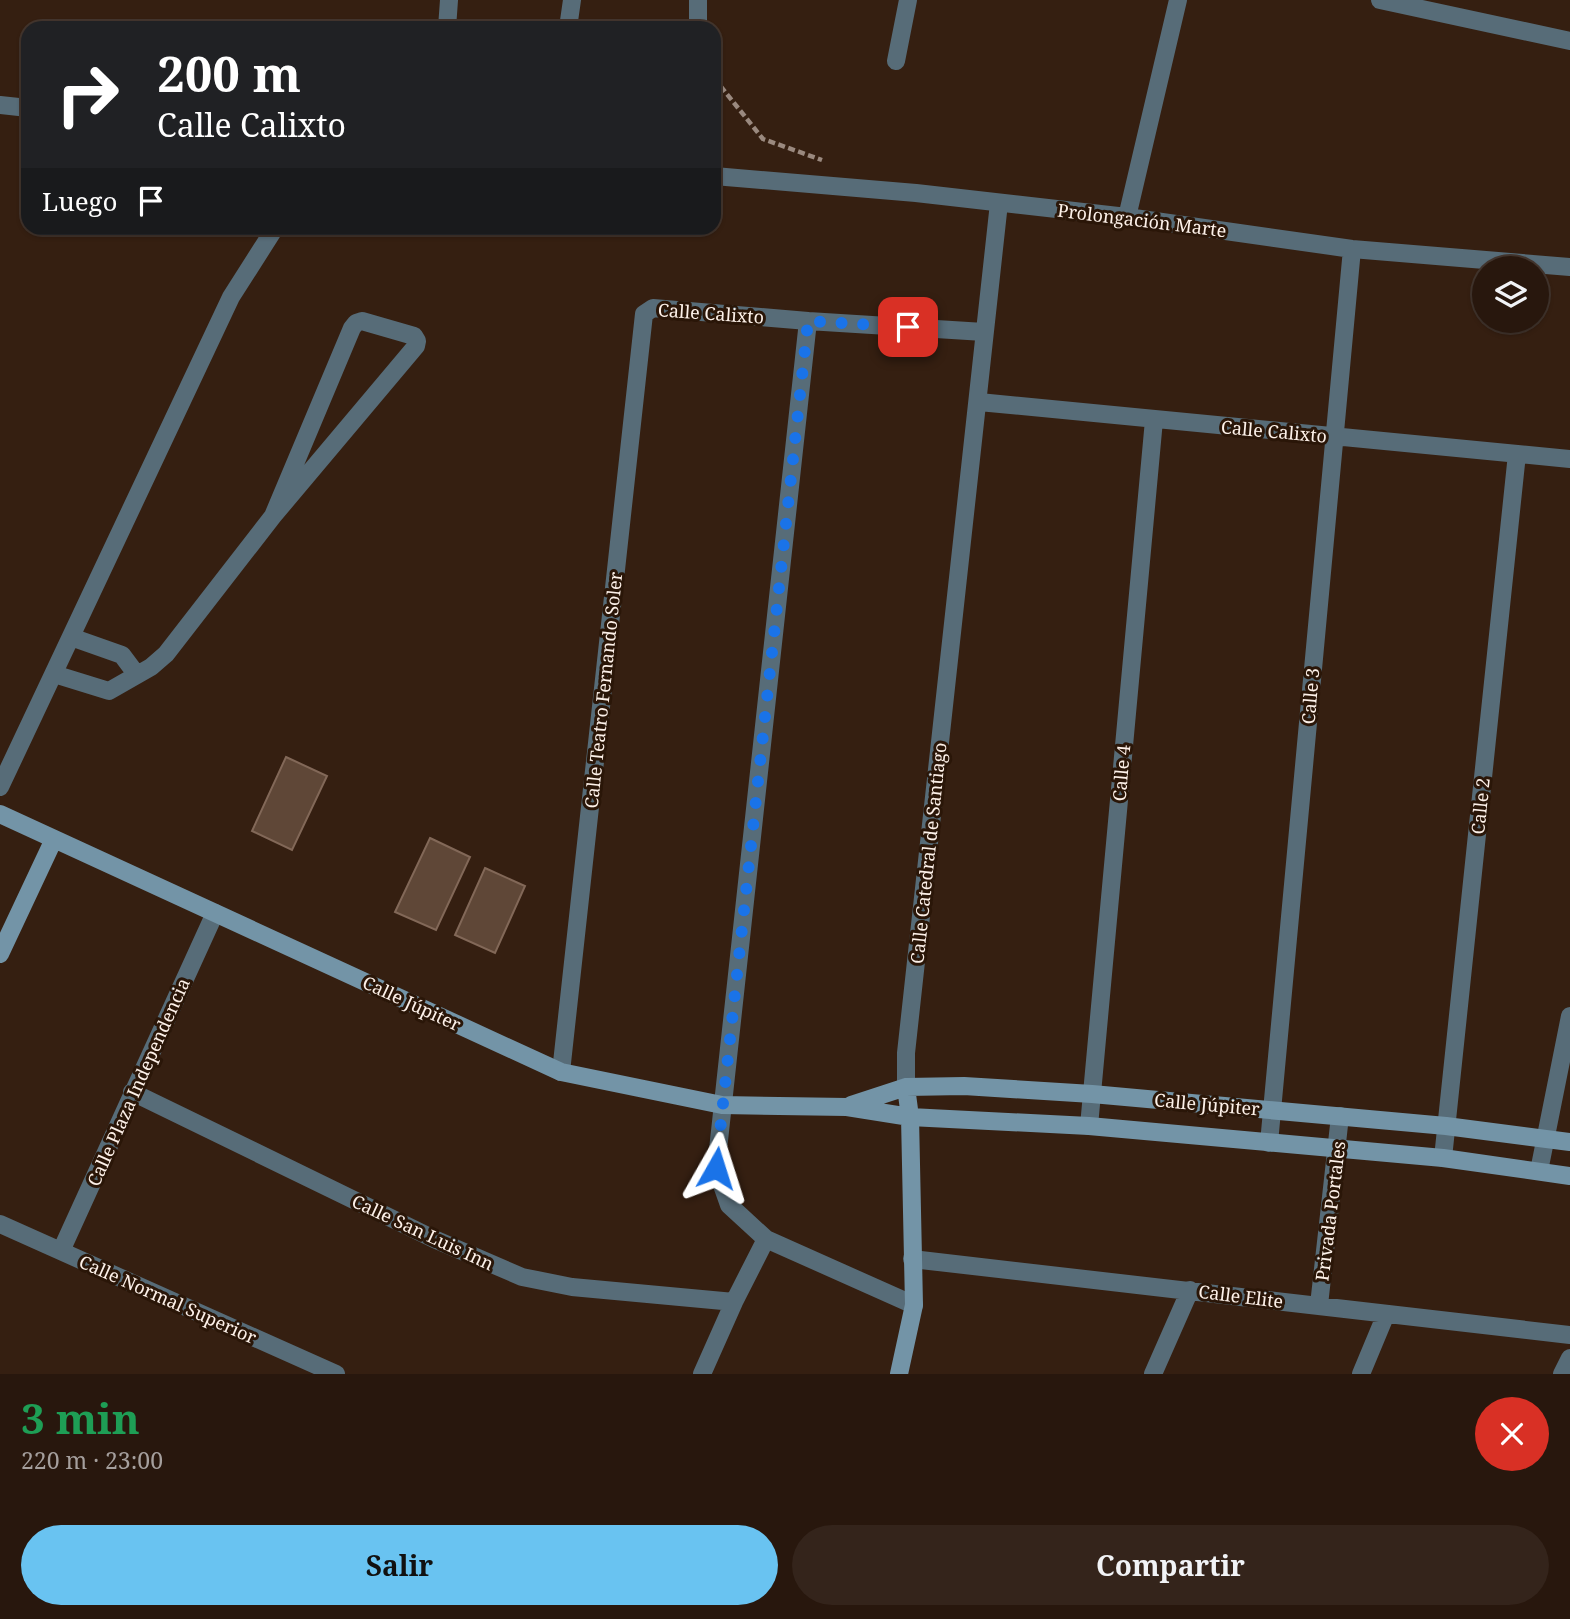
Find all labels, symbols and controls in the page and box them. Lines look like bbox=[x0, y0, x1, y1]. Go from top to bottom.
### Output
text: 200 m bbox=[157, 40, 301, 106]
icon: right bbox=[42, 49, 133, 140]
text: Calle Calixto bbox=[157, 103, 346, 146]
icon: arrive bbox=[132, 182, 170, 220]
text: Luego bbox=[42, 183, 118, 219]
street label: Prolongación Marte bbox=[1056, 198, 1228, 242]
map controls bbox=[1472, 256, 1549, 333]
button: layers bbox=[1472, 256, 1549, 333]
street label: Calle Calixto bbox=[657, 297, 765, 329]
pin bbox=[878, 297, 938, 357]
icon: arrive bbox=[889, 308, 927, 346]
street label: Calle Calixto bbox=[1220, 414, 1328, 448]
street label: Calle Teatro Fernando Soler bbox=[579, 570, 627, 809]
street label: Calle 3 bbox=[1296, 667, 1324, 725]
street label: Calle Catedral de Santiago bbox=[904, 741, 952, 965]
street label: Calle 4 bbox=[1107, 744, 1135, 802]
street label: Calle 2 bbox=[1465, 777, 1495, 835]
street label: Calle Júpiter bbox=[359, 970, 465, 1036]
street label: Calle Plaza Independencia bbox=[81, 974, 195, 1190]
street label: Calle Júpiter bbox=[1153, 1087, 1261, 1121]
position arrow bbox=[679, 1131, 753, 1205]
street label: Privada Portales bbox=[1309, 1140, 1351, 1282]
street label: Calle San Luis Inn bbox=[348, 1189, 498, 1276]
street label: Calle Normal Superior bbox=[76, 1249, 261, 1349]
street label: Calle Elite bbox=[1197, 1279, 1285, 1313]
text: 3 min bbox=[21, 1389, 140, 1446]
button: close bbox=[1475, 1397, 1549, 1471]
text: 220 m · 23:00 bbox=[21, 1444, 163, 1476]
button: Salir bbox=[21, 1525, 778, 1605]
button: Compartir bbox=[792, 1525, 1549, 1605]

